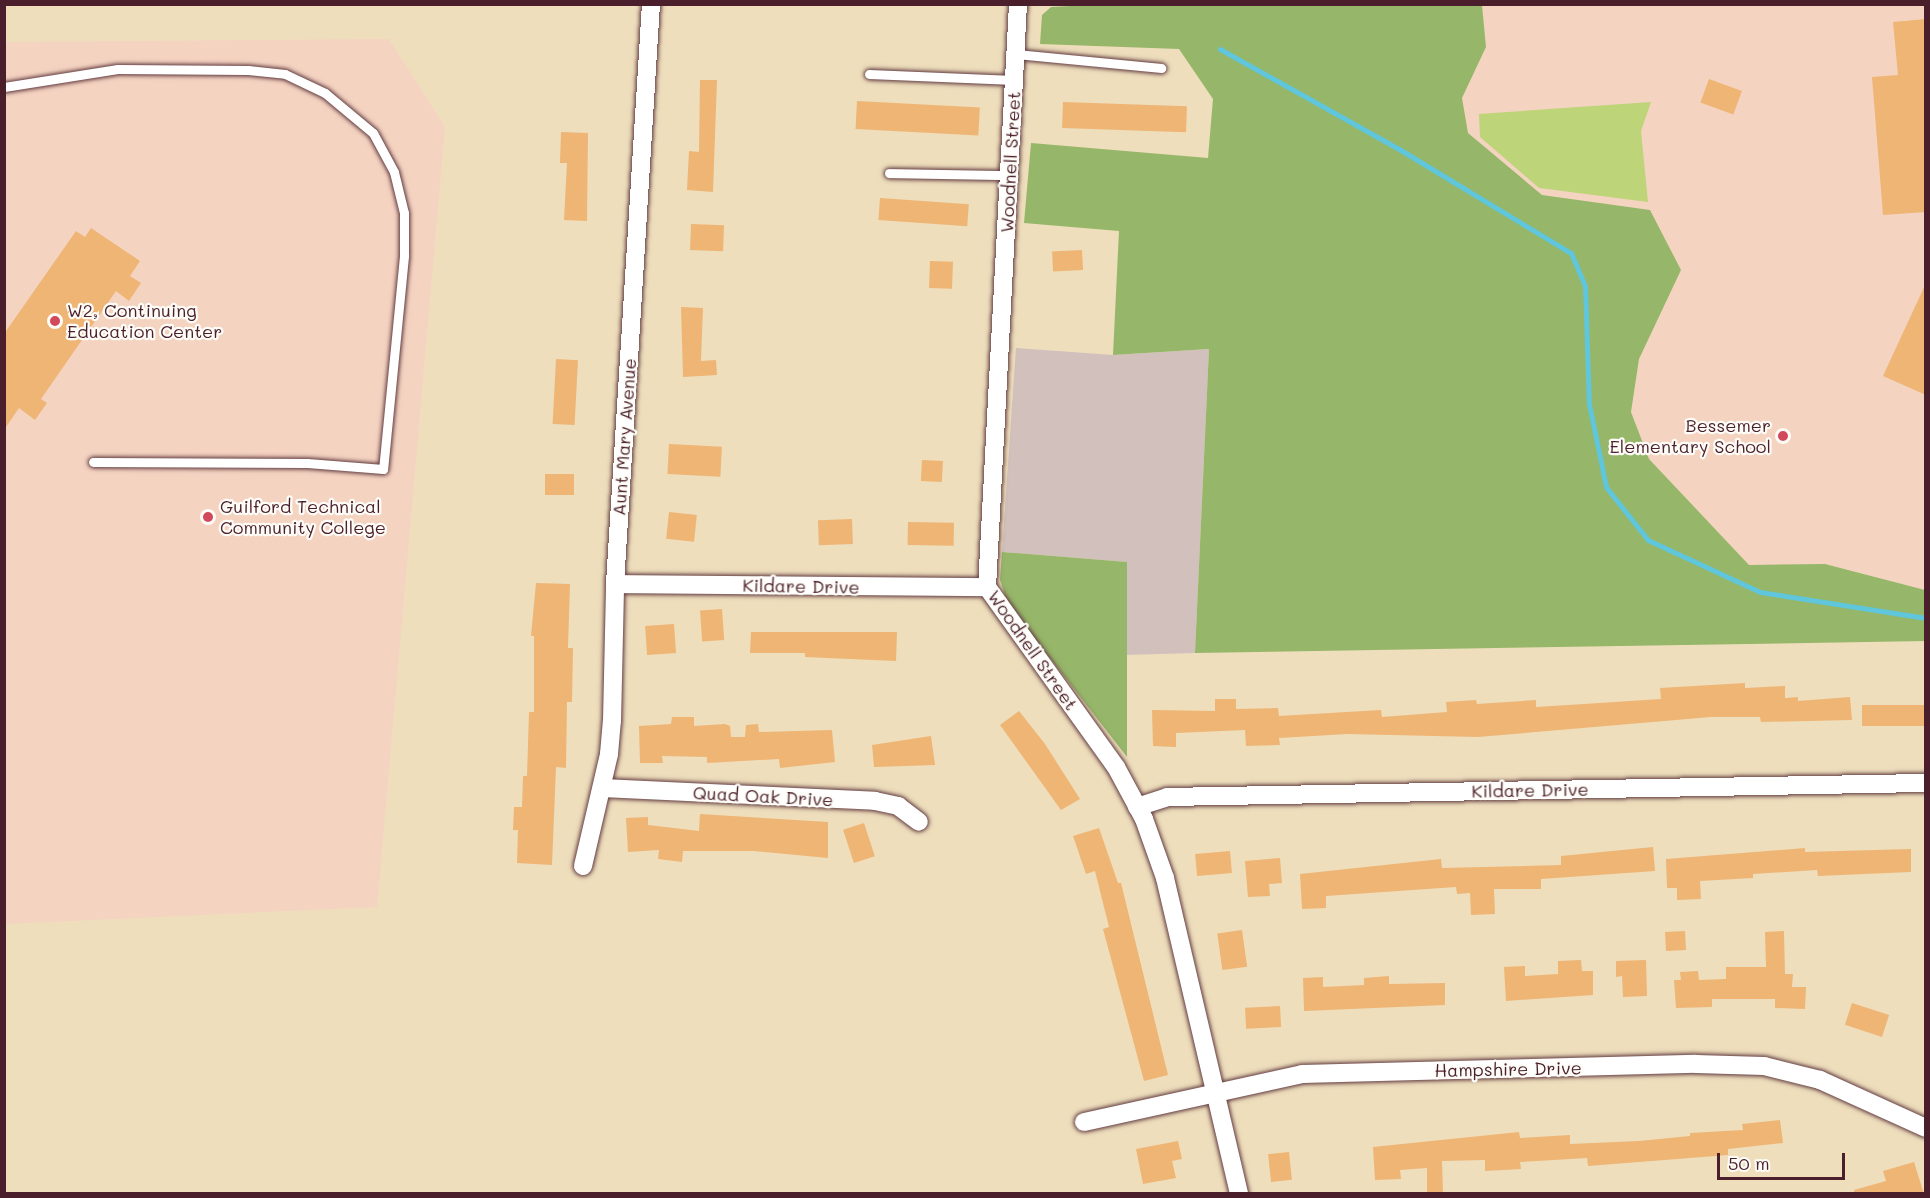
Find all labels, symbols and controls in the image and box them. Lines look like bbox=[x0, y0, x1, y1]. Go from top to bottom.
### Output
street label: Woodnell Street bbox=[996, 91, 1024, 233]
place label: W2, Continuing Education Center bbox=[67, 300, 222, 342]
marker: W2, Continuing Education Center bbox=[48, 314, 62, 328]
street label: Aunt Mary Avenue bbox=[608, 357, 640, 517]
place label: Bessemer Elementary School bbox=[1610, 415, 1771, 458]
marker: Bessemer Elementary School bbox=[1776, 429, 1790, 443]
place label: Guilford Technical Community College bbox=[220, 496, 386, 538]
marker: Guilford Technical Community College bbox=[201, 510, 215, 524]
street label: Kildare Drive bbox=[742, 574, 860, 598]
street label: Woodnell Street bbox=[983, 586, 1083, 714]
street label: Kildare Drive bbox=[1471, 778, 1589, 802]
street label: Quad Oak Drive bbox=[692, 782, 834, 810]
street label: Hampshire Drive bbox=[1434, 1057, 1582, 1081]
scale bar bbox=[1720, 1141, 1848, 1179]
text: 50 m bbox=[1728, 1151, 1770, 1175]

